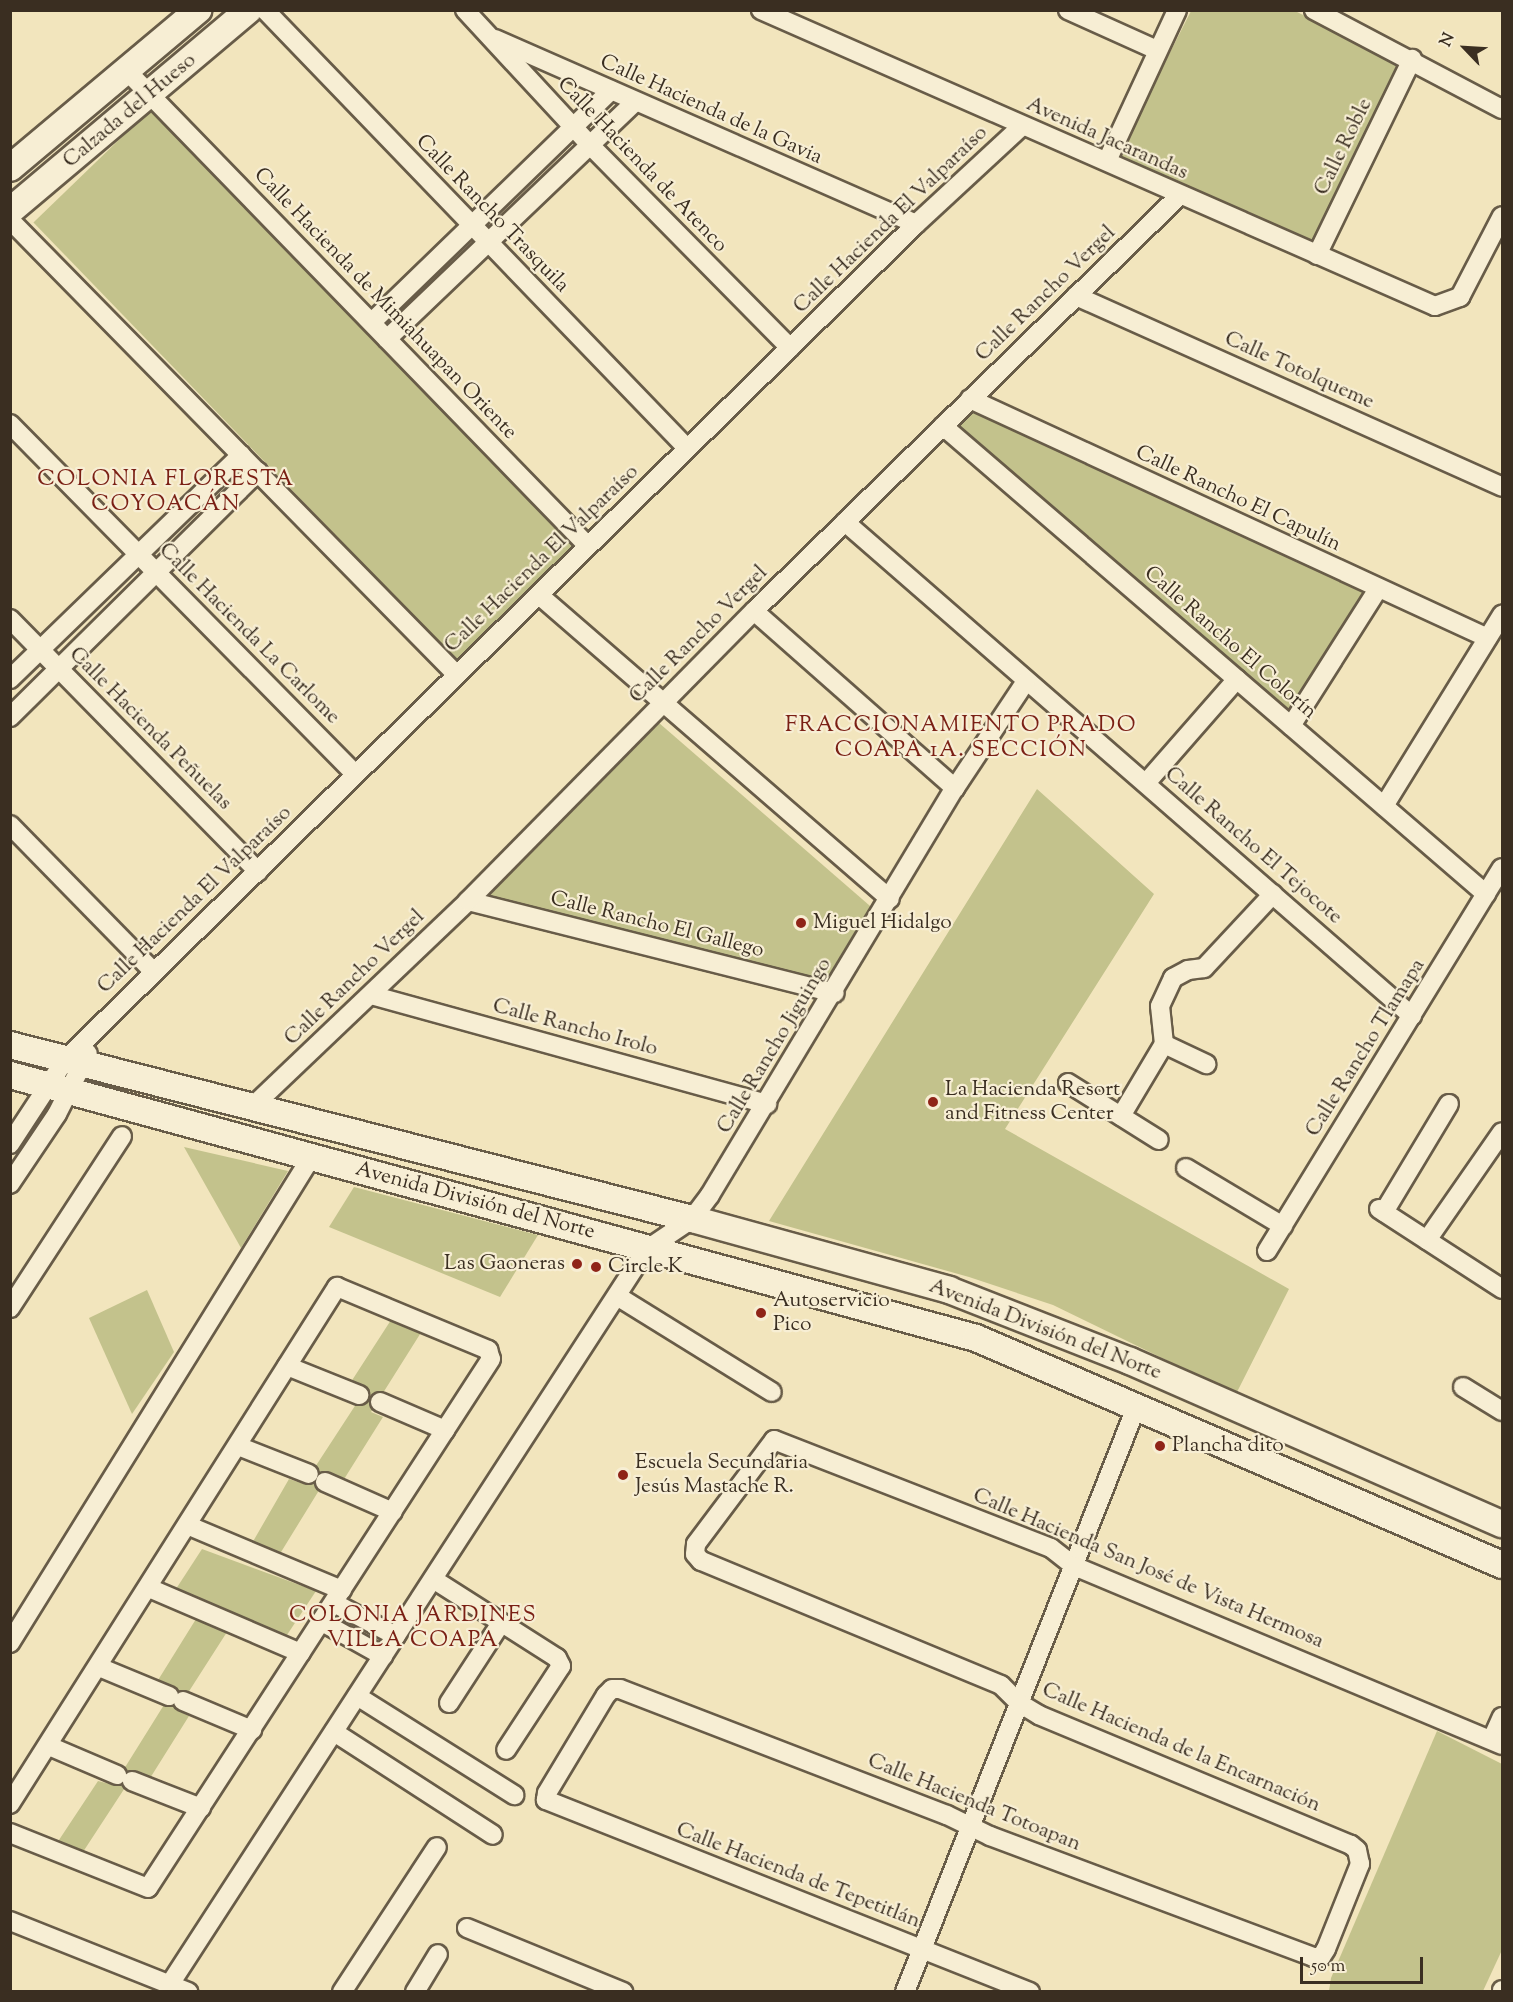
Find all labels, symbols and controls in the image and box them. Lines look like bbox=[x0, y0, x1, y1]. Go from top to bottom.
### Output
north arrow bbox=[1435, 18, 1495, 78]
text: N bbox=[1435, 30, 1461, 51]
street label: Calzada del Hueso bbox=[59, 48, 201, 174]
street label: Calle Hacienda de la Gavia bbox=[596, 50, 826, 170]
street label: Calle Hacienda de Atenco bbox=[552, 72, 732, 258]
street label: Avenida Jacarandas bbox=[1022, 92, 1192, 186]
street label: Calle Roble bbox=[1310, 94, 1378, 200]
street label: Calle Hacienda El Valparaíso bbox=[789, 121, 993, 319]
street label: Calle Rancho Trasquila bbox=[410, 130, 574, 298]
street label: Calle Hacienda de Mimiahuapan Oriente bbox=[248, 163, 522, 445]
street label: Calle Rancho Vergel bbox=[971, 221, 1121, 367]
street label: Calle Totolqueme bbox=[1220, 327, 1378, 415]
street label: Calle Rancho El Capulín bbox=[1131, 440, 1345, 558]
street label: Calle Hacienda El Valparaíso bbox=[440, 460, 644, 658]
district label: COLONIA FLORESTA COYOACÁN bbox=[37, 467, 295, 518]
street label: Calle Hacienda La Carlome bbox=[153, 538, 345, 730]
street label: Calle Rancho Vergel bbox=[625, 561, 773, 709]
street label: Calle Rancho El Colorín bbox=[1138, 561, 1322, 725]
street label: Calle Hacienda Peñuelas bbox=[63, 642, 237, 816]
district label: FRACCIONAMIENTO PRADO COAPA 1A. SECCIÓN bbox=[785, 713, 1137, 764]
street label: Calle Rancho El Tejocote bbox=[1159, 762, 1347, 930]
street label: Calle Hacienda El Valparaíso bbox=[93, 801, 297, 999]
street label: Calle Rancho El Gallego bbox=[548, 886, 766, 964]
street label: Calle Rancho Vergel bbox=[280, 905, 430, 1051]
place label: Miguel Hidalgo bbox=[813, 910, 952, 936]
marker: Miguel Hidalgo bbox=[794, 916, 808, 930]
street label: Calle Rancho Jiguingo bbox=[713, 954, 837, 1138]
street label: Calle Rancho Tlamapa bbox=[1301, 954, 1431, 1142]
street label: Calle Rancho Irolo bbox=[490, 994, 660, 1062]
place label: La Hacienda Resort and Fitness Center bbox=[945, 1077, 1120, 1127]
marker: La Hacienda Resort and Fitness Center bbox=[926, 1095, 940, 1109]
street label: Avenida División del Norte bbox=[353, 1157, 597, 1245]
place label: Las Gaoneras bbox=[444, 1251, 565, 1277]
place label: Circle K bbox=[608, 1254, 683, 1280]
marker: Las Gaoneras bbox=[570, 1257, 584, 1271]
marker: Circle K bbox=[589, 1260, 603, 1274]
street label: Avenida División del Norte bbox=[925, 1274, 1165, 1386]
place label: Autoservicio Pico bbox=[773, 1288, 890, 1338]
marker: Autoservicio Pico bbox=[754, 1306, 768, 1320]
place label: Plancha dito bbox=[1172, 1433, 1284, 1459]
marker: Plancha dito bbox=[1153, 1439, 1167, 1453]
place label: Escuela Secundaria Jesús Mastache R. bbox=[635, 1450, 808, 1500]
marker: Escuela Secundaria Jesús Mastache R. bbox=[616, 1468, 630, 1482]
street label: Calle Hacienda San José de Vista Hermosa bbox=[969, 1483, 1327, 1655]
district label: COLONIA JARDINES VILLA COAPA bbox=[289, 1603, 537, 1654]
street label: Calle Hacienda de la Encarnación bbox=[1038, 1678, 1324, 1818]
street label: Calle Hacienda Totoapan bbox=[864, 1749, 1084, 1857]
street label: Calle Hacienda de Tepetitlán bbox=[672, 1818, 924, 1934]
scale bar bbox=[1303, 1945, 1426, 1983]
text: 50 m bbox=[1311, 1954, 1345, 1980]

